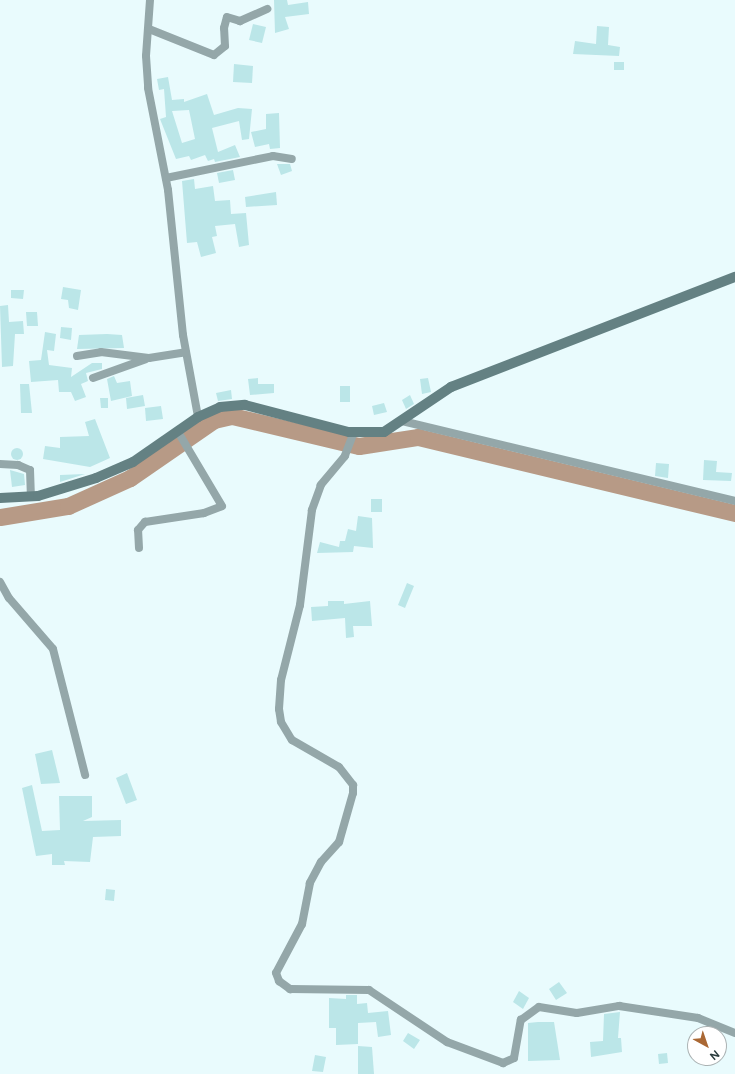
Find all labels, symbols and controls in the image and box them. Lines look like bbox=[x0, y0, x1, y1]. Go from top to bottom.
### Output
north arrow bbox=[687, 1026, 727, 1066]
text: N bbox=[707, 1047, 722, 1063]

